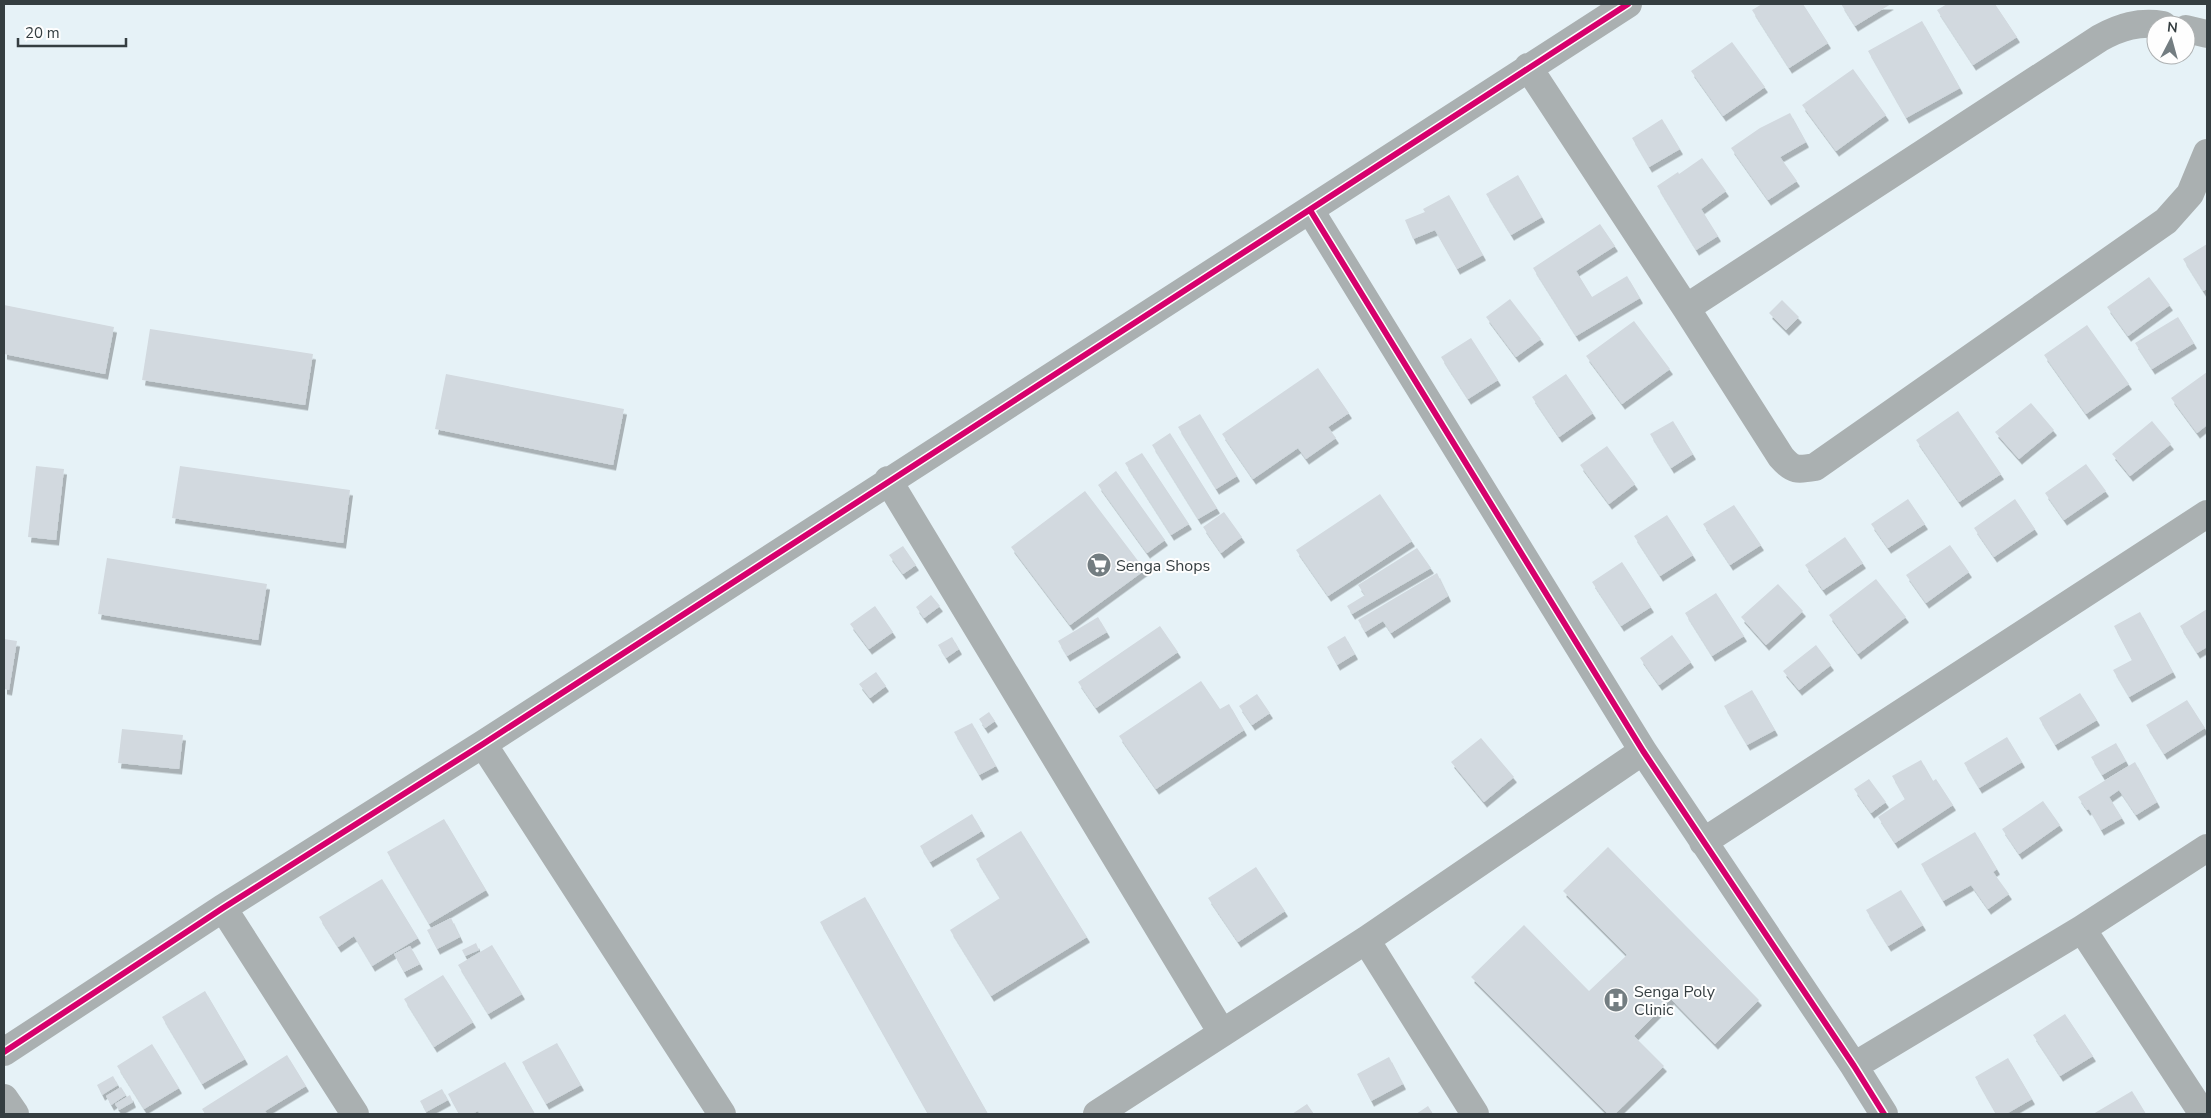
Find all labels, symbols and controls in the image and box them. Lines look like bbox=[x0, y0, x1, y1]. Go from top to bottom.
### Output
scale bar bbox=[18, 15, 125, 47]
north arrow bbox=[2146, 15, 2196, 65]
text: N bbox=[2166, 18, 2179, 38]
text: 20 m bbox=[25, 23, 60, 43]
supermarket icon: Senga Shops bbox=[1086, 552, 1112, 578]
place label: Senga Shops bbox=[1116, 555, 1210, 577]
place label: Senga Poly Clinic bbox=[1634, 981, 1716, 1021]
hospital icon: Senga Poly Clinic bbox=[1603, 987, 1629, 1013]

